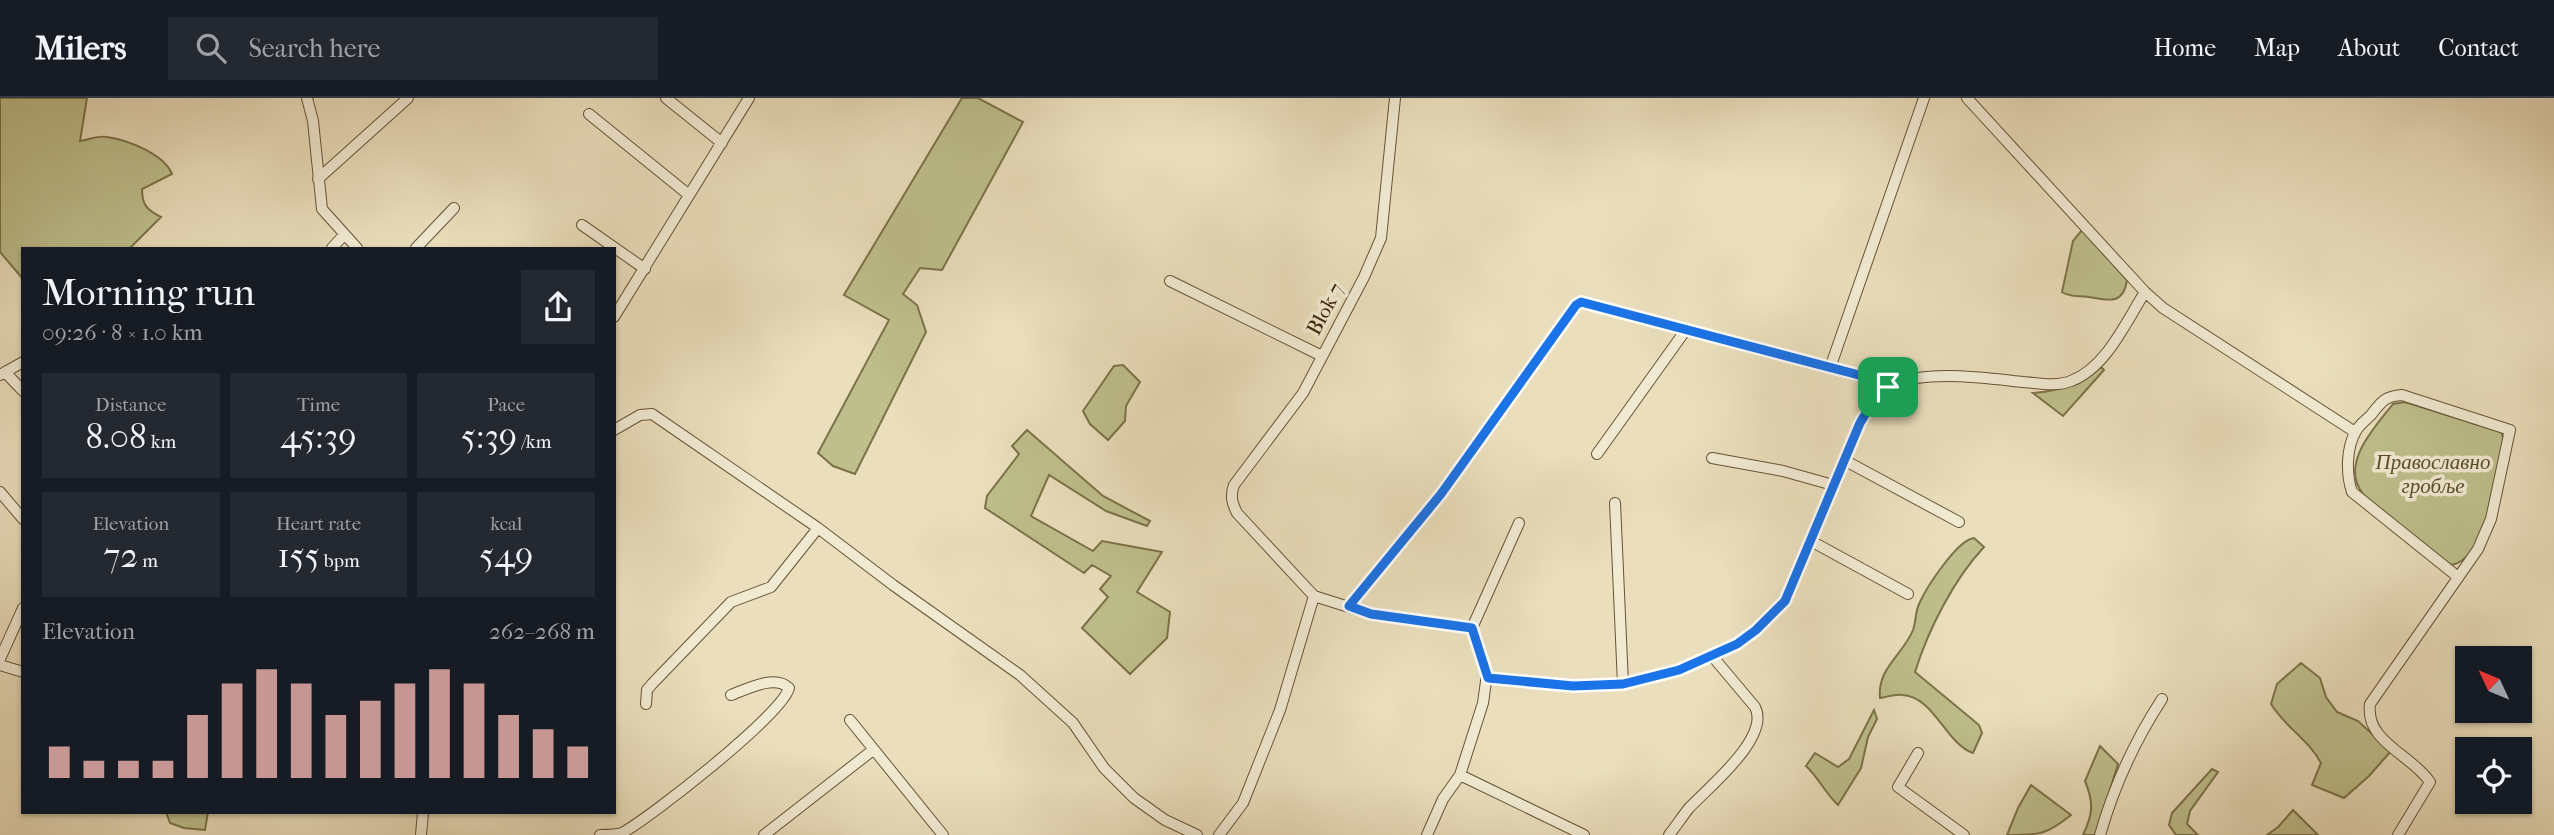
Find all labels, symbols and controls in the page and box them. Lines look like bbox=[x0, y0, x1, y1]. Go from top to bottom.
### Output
search box bbox=[168, 17, 658, 80]
text: Milers bbox=[35, 29, 126, 68]
icon: search bbox=[192, 29, 230, 67]
text: Search here bbox=[248, 33, 380, 64]
text: Home bbox=[2154, 34, 2216, 62]
text: Map bbox=[2254, 34, 2300, 62]
text: About bbox=[2338, 34, 2400, 62]
text: Contact bbox=[2438, 34, 2519, 62]
text: Morning run bbox=[42, 270, 255, 315]
button: share bbox=[521, 270, 595, 344]
street label: Blok 7 bbox=[1301, 279, 1349, 339]
text: 09:26 · 8 × 1.0 km bbox=[42, 319, 203, 346]
pin bbox=[1858, 357, 1918, 417]
icon: arrive bbox=[1869, 368, 1907, 406]
text: Distance bbox=[95, 394, 167, 416]
text: Time bbox=[297, 394, 340, 416]
text: Pace bbox=[487, 394, 525, 416]
text: 8.08 bbox=[85, 416, 147, 457]
text: 45:39 bbox=[280, 416, 357, 457]
text: 5:39 bbox=[461, 416, 517, 457]
text: km bbox=[147, 431, 176, 453]
text: /km bbox=[517, 431, 551, 453]
park label: Православно гробље bbox=[2375, 450, 2490, 498]
text: Elevation bbox=[92, 513, 169, 535]
text: Heart rate bbox=[276, 513, 361, 535]
text: kcal bbox=[490, 513, 522, 535]
text: 72 bbox=[104, 535, 138, 576]
text: 155 bbox=[277, 535, 320, 576]
text: 549 bbox=[479, 535, 533, 576]
text: m bbox=[138, 550, 158, 572]
text: bpm bbox=[320, 550, 360, 572]
text: Elevation bbox=[42, 618, 135, 645]
text: 262–268 m bbox=[489, 618, 595, 645]
north arrow bbox=[2455, 646, 2532, 723]
map controls bbox=[2455, 646, 2532, 814]
button: locate bbox=[2455, 737, 2532, 814]

